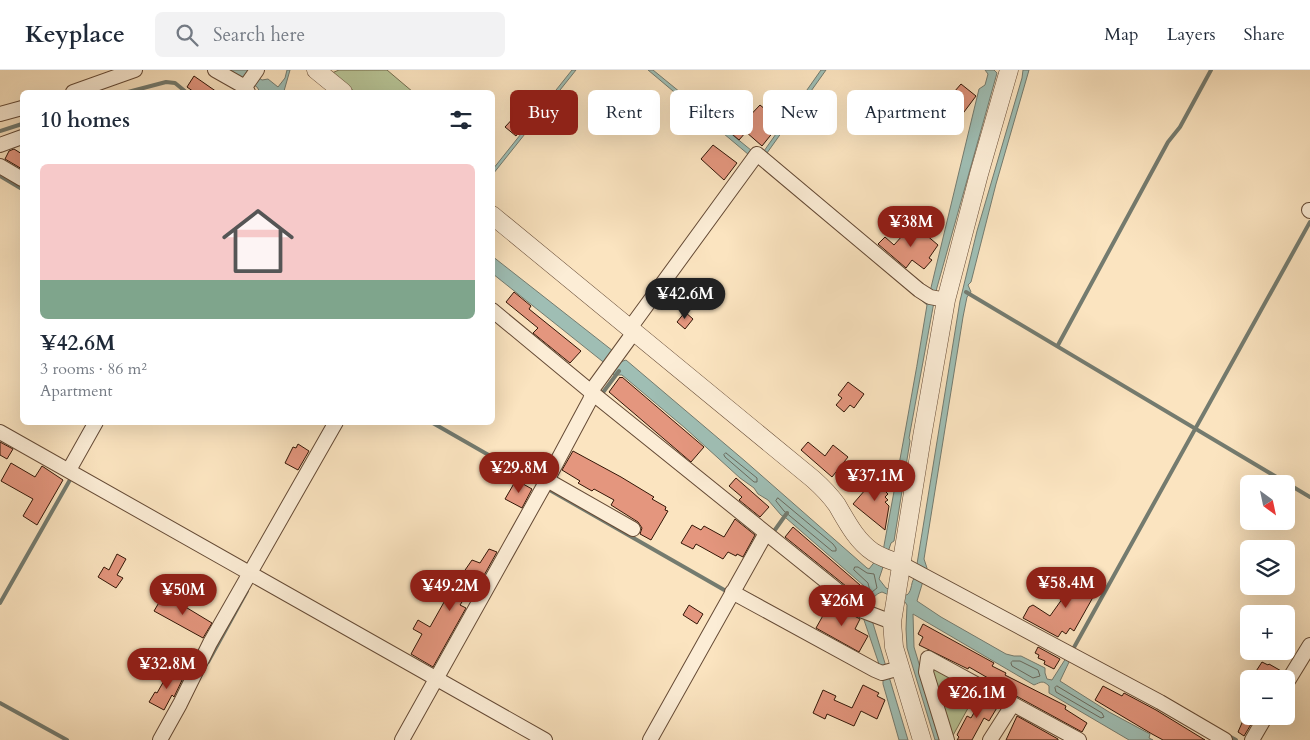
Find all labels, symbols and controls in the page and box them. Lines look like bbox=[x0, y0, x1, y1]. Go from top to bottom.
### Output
search box bbox=[155, 12, 505, 57]
text: Keyplace bbox=[25, 18, 125, 51]
icon: search bbox=[173, 21, 201, 49]
text: Search here bbox=[213, 22, 305, 48]
text: Map bbox=[1104, 22, 1139, 47]
text: Layers bbox=[1167, 22, 1216, 47]
text: Share bbox=[1244, 22, 1285, 47]
chip: Buy bbox=[510, 90, 578, 135]
chip: Rent bbox=[588, 90, 660, 135]
chip: Filters bbox=[670, 90, 753, 135]
chip: New bbox=[763, 90, 837, 135]
chip: Apartment bbox=[847, 90, 964, 135]
text: 10 homes bbox=[40, 106, 130, 135]
icon: filters bbox=[447, 106, 475, 134]
icon: home bbox=[213, 196, 303, 286]
pin: ¥38M bbox=[881, 206, 941, 248]
text: ¥38M bbox=[889, 211, 933, 233]
pin: ¥42.6M bbox=[644, 278, 726, 320]
text: ¥42.6M bbox=[656, 283, 714, 305]
text: ¥42.6M bbox=[40, 329, 116, 358]
text: 3 rooms · 86 m² bbox=[40, 358, 147, 380]
text: Apartment bbox=[40, 380, 113, 402]
pin: ¥29.8M bbox=[478, 452, 560, 494]
text: ¥29.8M bbox=[490, 457, 548, 479]
pin: ¥37.1M bbox=[834, 460, 916, 502]
text: ¥37.1M bbox=[846, 465, 904, 487]
north arrow bbox=[1240, 475, 1295, 530]
map controls bbox=[1240, 475, 1295, 725]
button: layers bbox=[1240, 540, 1295, 595]
pin: ¥58.4M bbox=[1025, 566, 1107, 609]
pin: ¥49.2M bbox=[409, 570, 491, 612]
text: ¥58.4M bbox=[1037, 572, 1095, 594]
pin: ¥50M bbox=[153, 574, 213, 616]
text: ¥49.2M bbox=[421, 575, 479, 597]
text: ¥50M bbox=[161, 579, 205, 601]
pin: ¥26M bbox=[812, 584, 872, 627]
text: ¥26M bbox=[820, 590, 864, 612]
button: + bbox=[1240, 605, 1295, 660]
pin: ¥32.8M bbox=[126, 648, 208, 690]
text: ¥32.8M bbox=[138, 653, 196, 675]
button: − bbox=[1240, 670, 1295, 725]
pin: ¥26.1M bbox=[936, 676, 1018, 719]
text: ¥26.1M bbox=[948, 682, 1006, 704]

